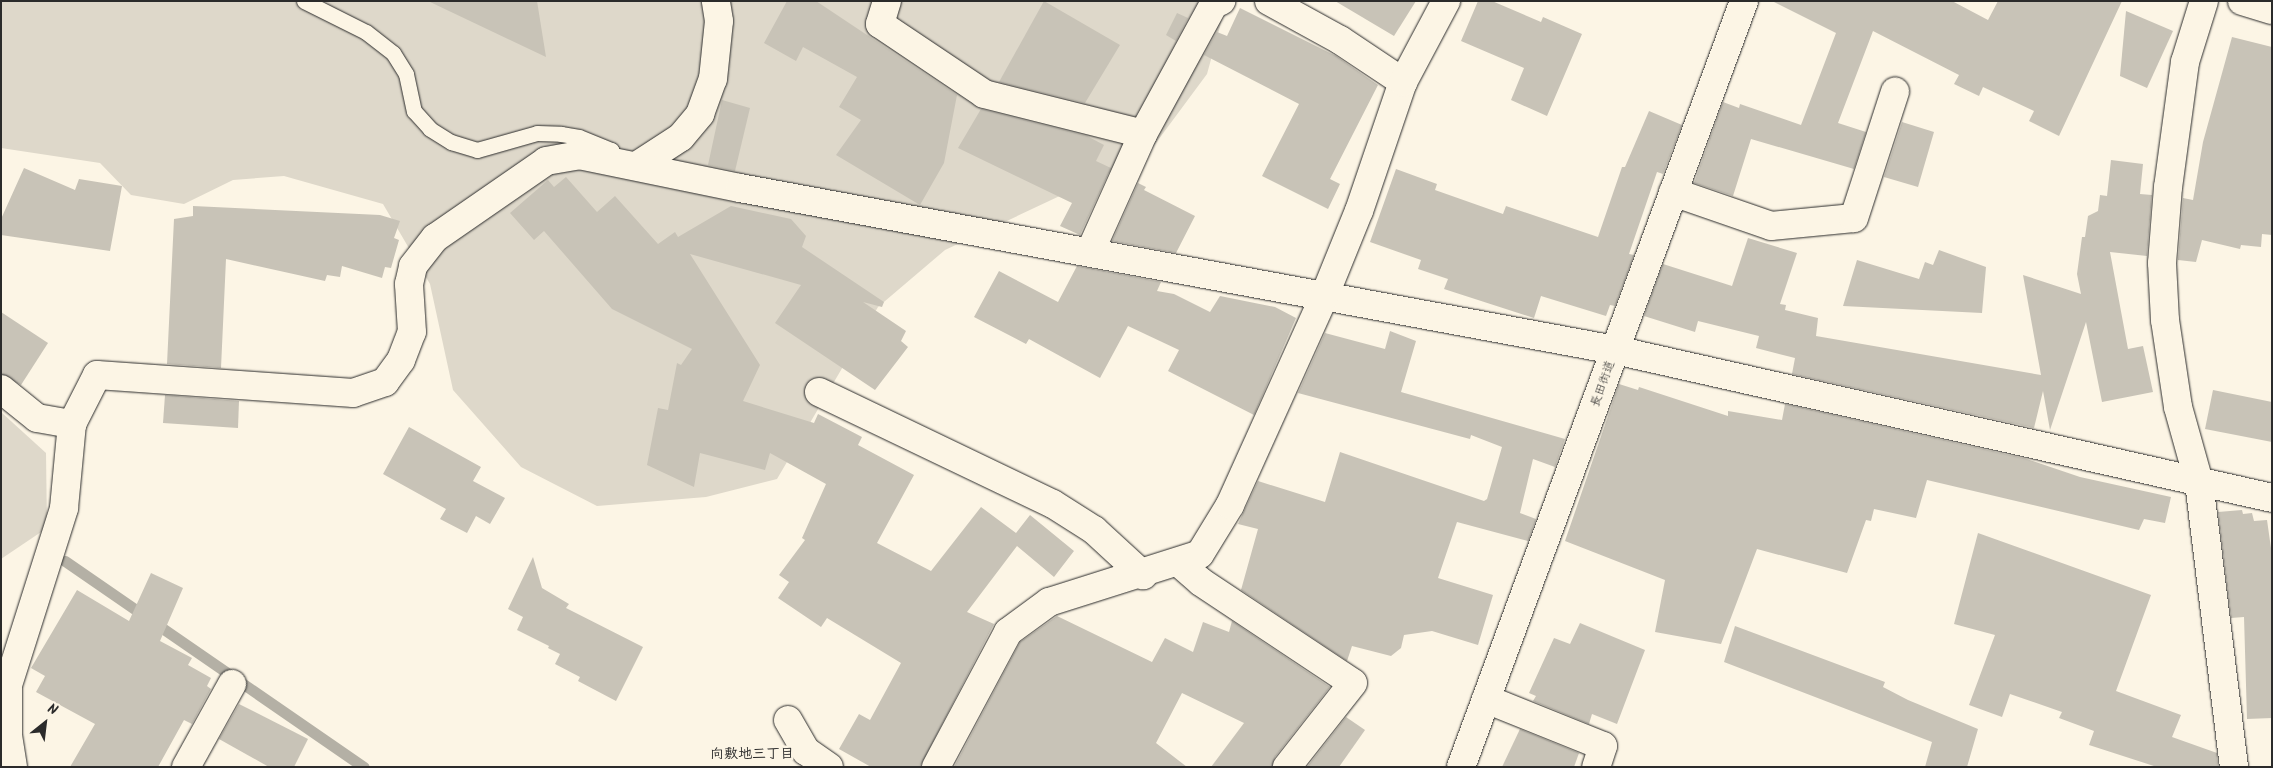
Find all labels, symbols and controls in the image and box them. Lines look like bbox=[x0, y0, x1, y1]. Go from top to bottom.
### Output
street label: 長田街道 bbox=[1588, 359, 1618, 409]
north arrow bbox=[20, 698, 70, 748]
text: N bbox=[43, 698, 61, 722]
district label: 向敷地三丁目 bbox=[710, 746, 794, 762]

